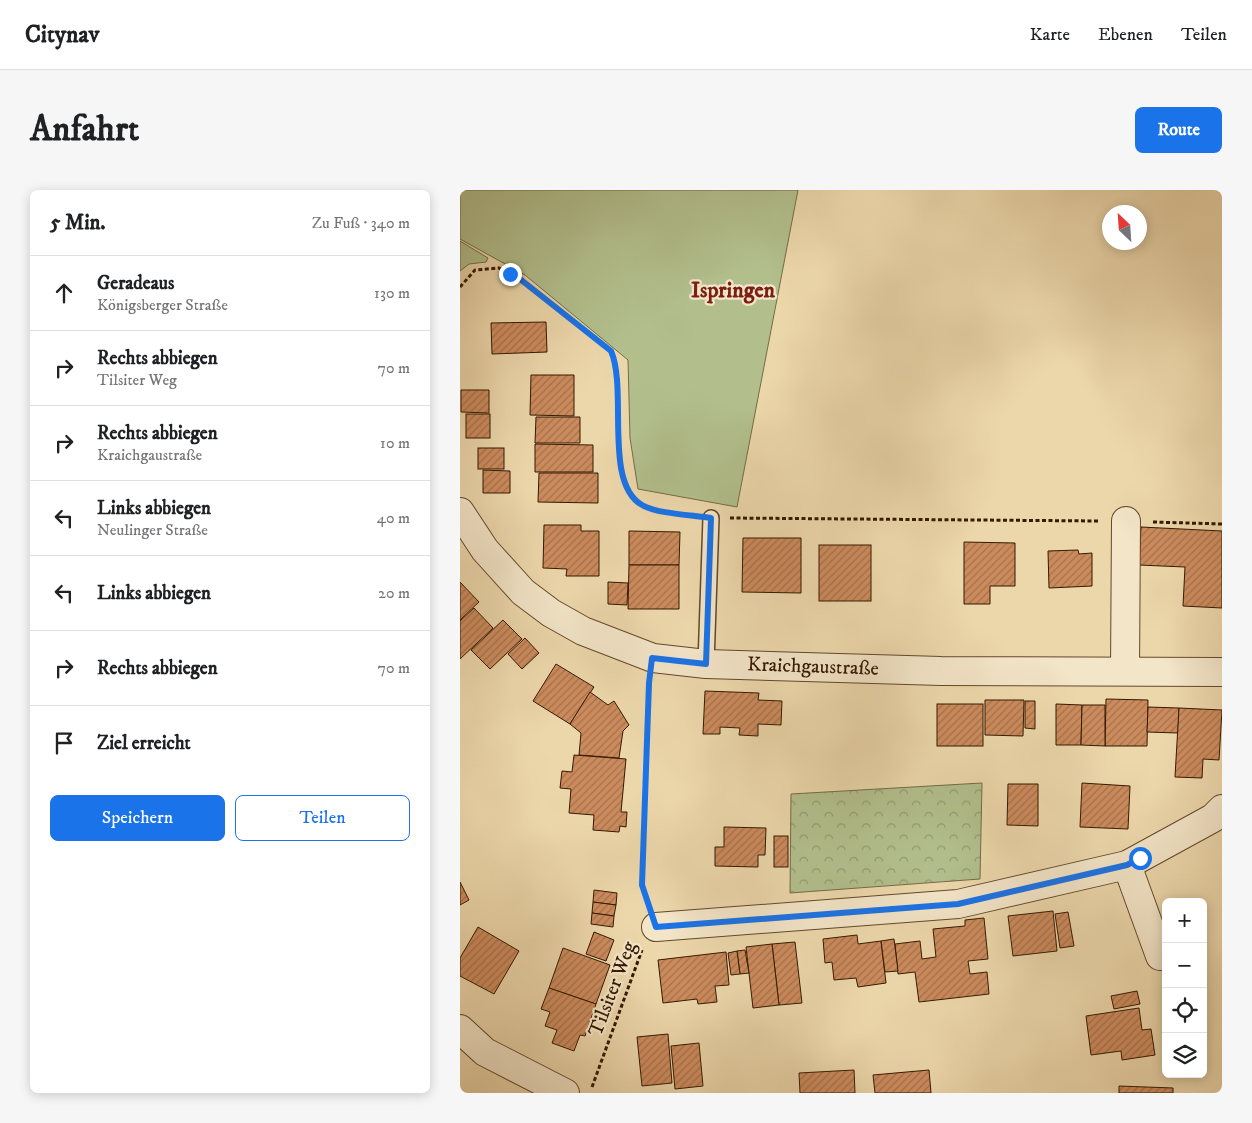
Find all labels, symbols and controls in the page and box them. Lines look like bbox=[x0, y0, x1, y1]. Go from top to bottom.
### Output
text: Citynav bbox=[25, 20, 99, 50]
text: Karte bbox=[1030, 24, 1070, 46]
text: Ebenen bbox=[1098, 24, 1153, 46]
text: Teilen bbox=[1181, 24, 1227, 46]
button: Route bbox=[1135, 107, 1222, 153]
text: Anfahrt bbox=[30, 108, 139, 152]
north arrow bbox=[1102, 205, 1147, 250]
text: 5 Min. bbox=[50, 210, 106, 236]
text: Zu Fuß · 340 m bbox=[312, 213, 410, 233]
route end bbox=[499, 263, 522, 286]
text: Geradeaus bbox=[97, 272, 174, 295]
district label: Ispringen bbox=[691, 277, 776, 304]
icon: ahead bbox=[50, 279, 78, 307]
text: 130 m bbox=[374, 283, 410, 303]
text: Königsberger Straße bbox=[97, 295, 228, 315]
text: Rechts abbiegen bbox=[97, 347, 218, 370]
icon: right bbox=[50, 354, 78, 382]
text: 70 m bbox=[378, 358, 410, 378]
text: Tilsiter Weg bbox=[97, 370, 177, 390]
text: Rechts abbiegen bbox=[97, 422, 218, 445]
icon: right bbox=[50, 429, 78, 457]
text: 10 m bbox=[380, 433, 410, 453]
text: Kraichgaustraße bbox=[97, 445, 202, 465]
text: Links abbiegen bbox=[97, 497, 211, 520]
icon: left bbox=[50, 504, 78, 532]
text: 40 m bbox=[377, 508, 410, 528]
text: Neulinger Straße bbox=[97, 520, 208, 540]
icon: left bbox=[50, 579, 78, 607]
text: Links abbiegen bbox=[97, 582, 211, 605]
text: 20 m bbox=[378, 583, 410, 603]
street label: Kraichgaustraße bbox=[747, 652, 879, 682]
icon: right bbox=[50, 654, 78, 682]
text: Rechts abbiegen bbox=[97, 657, 218, 680]
text: 70 m bbox=[378, 658, 410, 678]
icon: arrive bbox=[50, 729, 78, 757]
text: Ziel erreicht bbox=[97, 732, 191, 755]
button: Speichern bbox=[50, 795, 225, 841]
button: Teilen bbox=[235, 795, 410, 841]
route start bbox=[1129, 847, 1152, 870]
map controls bbox=[1162, 898, 1207, 1078]
button: + bbox=[1162, 898, 1207, 943]
street label: Tilsiter Weg bbox=[583, 938, 643, 1040]
button: − bbox=[1162, 943, 1207, 988]
button: locate bbox=[1162, 988, 1207, 1033]
button: layers bbox=[1162, 1033, 1207, 1078]

